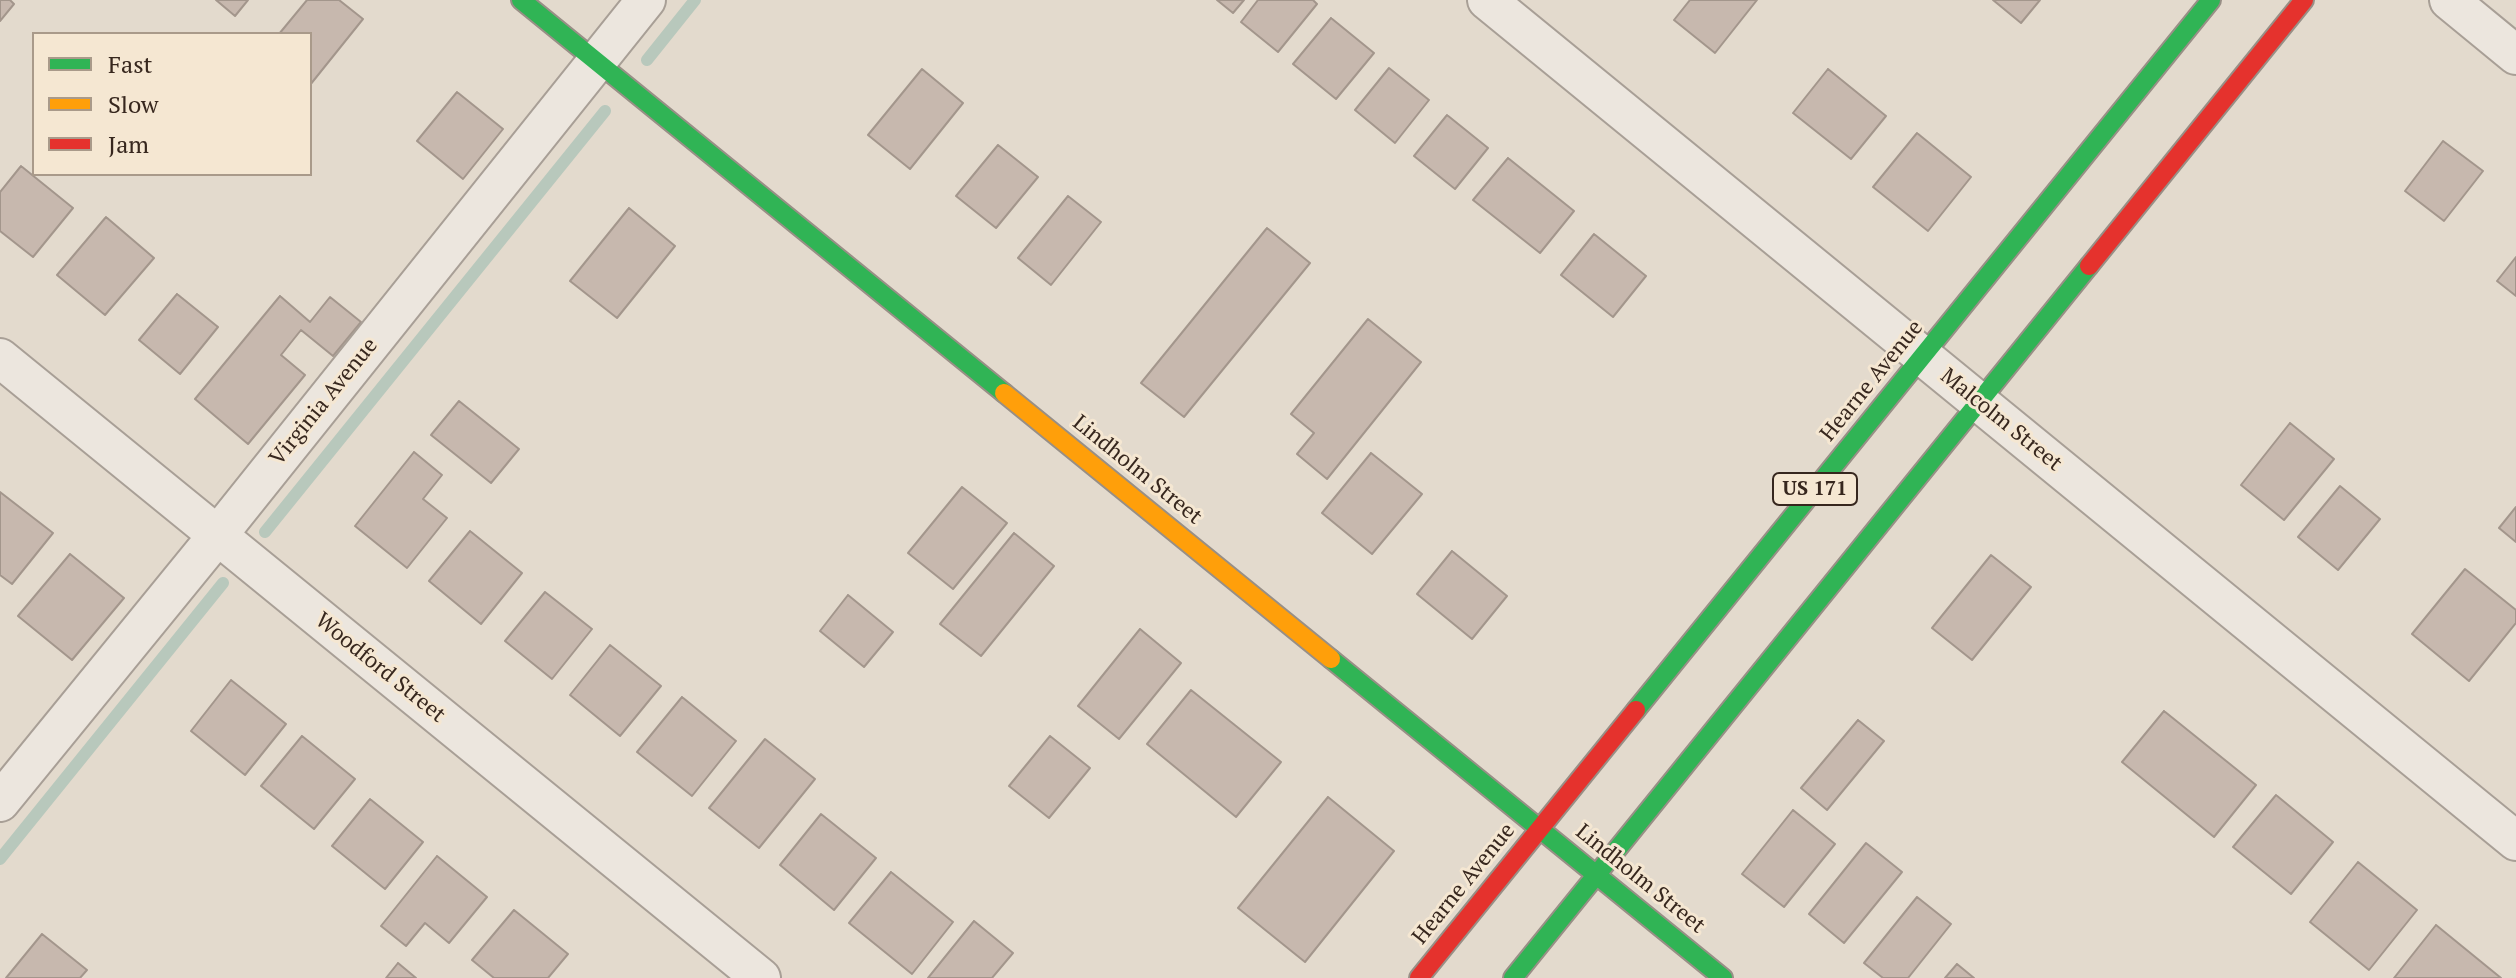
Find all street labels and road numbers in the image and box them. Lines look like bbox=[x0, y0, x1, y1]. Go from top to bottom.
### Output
street label: Hearne Avenue bbox=[1815, 315, 1929, 447]
street label: Virginia Avenue bbox=[265, 333, 383, 471]
street label: Malcolm Street bbox=[1935, 363, 2067, 477]
street label: Lindholm Street bbox=[1067, 410, 1207, 530]
road number: US 171 bbox=[1773, 473, 1857, 505]
street label: Woodford Street bbox=[310, 608, 450, 728]
street label: Hearne Avenue bbox=[1407, 818, 1521, 950]
street label: Lindholm Street bbox=[1570, 819, 1710, 939]

